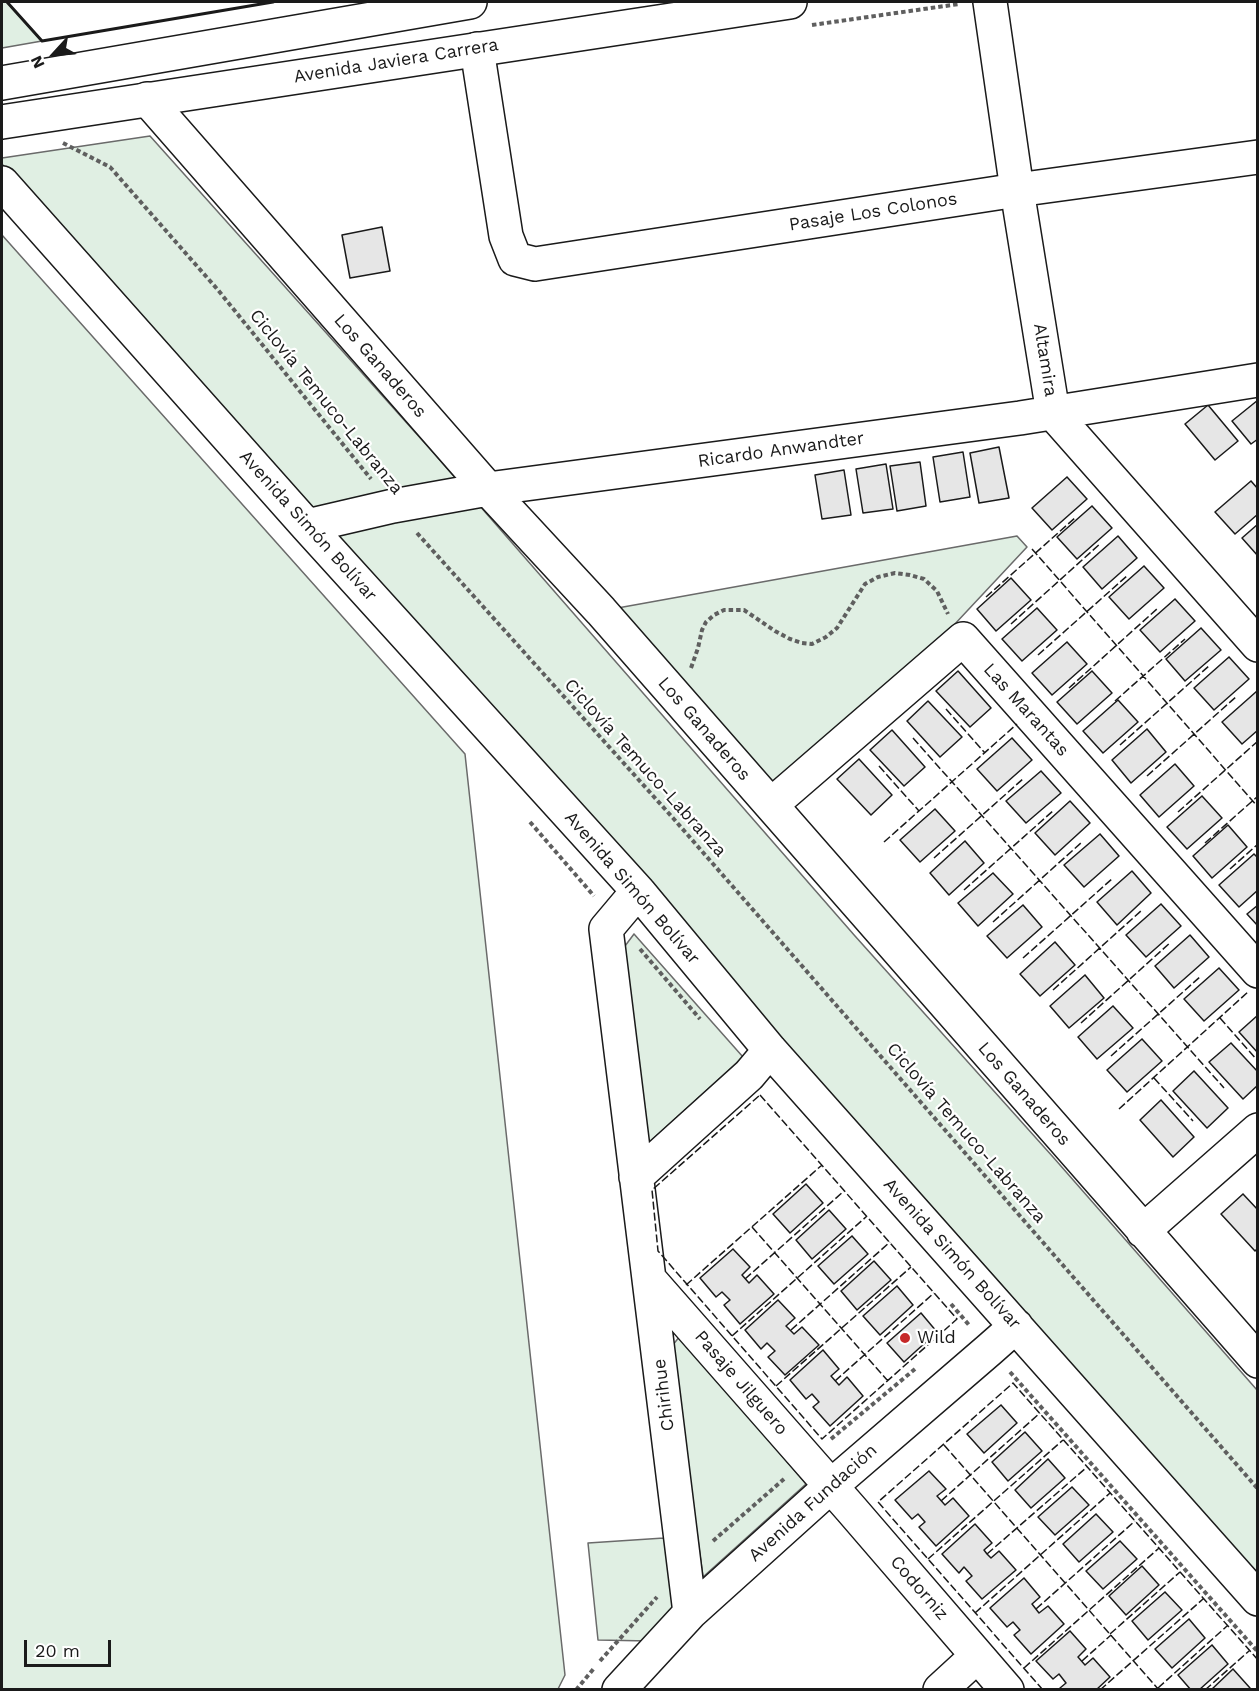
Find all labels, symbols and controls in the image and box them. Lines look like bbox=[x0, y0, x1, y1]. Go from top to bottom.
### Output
north arrow bbox=[24, 24, 84, 84]
street label: Avenida Javiera Carrera bbox=[292, 34, 500, 88]
text: N bbox=[26, 53, 49, 72]
street label: Pasaje Los Colonos bbox=[787, 188, 959, 236]
street label: Ciclovía Temuco-Labranza bbox=[245, 305, 407, 499]
street label: Los Ganaderos bbox=[329, 310, 431, 422]
street label: Altamira bbox=[1029, 322, 1061, 398]
street label: Ricardo Anwandter bbox=[696, 428, 866, 472]
street label: Avenida Simón Bolívar bbox=[235, 446, 381, 606]
street label: Las Marantas bbox=[979, 659, 1073, 761]
street label: Los Ganaderos bbox=[653, 673, 755, 785]
street label: Ciclovía Temuco-Labranza bbox=[559, 675, 731, 861]
street label: Avenida Simón Bolívar bbox=[560, 807, 704, 969]
street label: Ciclovía Temuco-Labranza bbox=[882, 1038, 1050, 1228]
street label: Los Ganaderos bbox=[973, 1038, 1075, 1150]
street label: Avenida Simón Bolívar bbox=[879, 1174, 1025, 1334]
street label: Pasaje Jilguero bbox=[690, 1326, 792, 1440]
place label: Wild bbox=[917, 1327, 956, 1349]
marker: Wild bbox=[898, 1331, 912, 1345]
street label: Chirihue bbox=[649, 1357, 679, 1433]
street label: Avenida Fundación bbox=[744, 1440, 882, 1566]
street label: Codorniz bbox=[885, 1551, 953, 1625]
scale bar bbox=[27, 1628, 114, 1666]
text: 20 m bbox=[35, 1640, 80, 1661]

